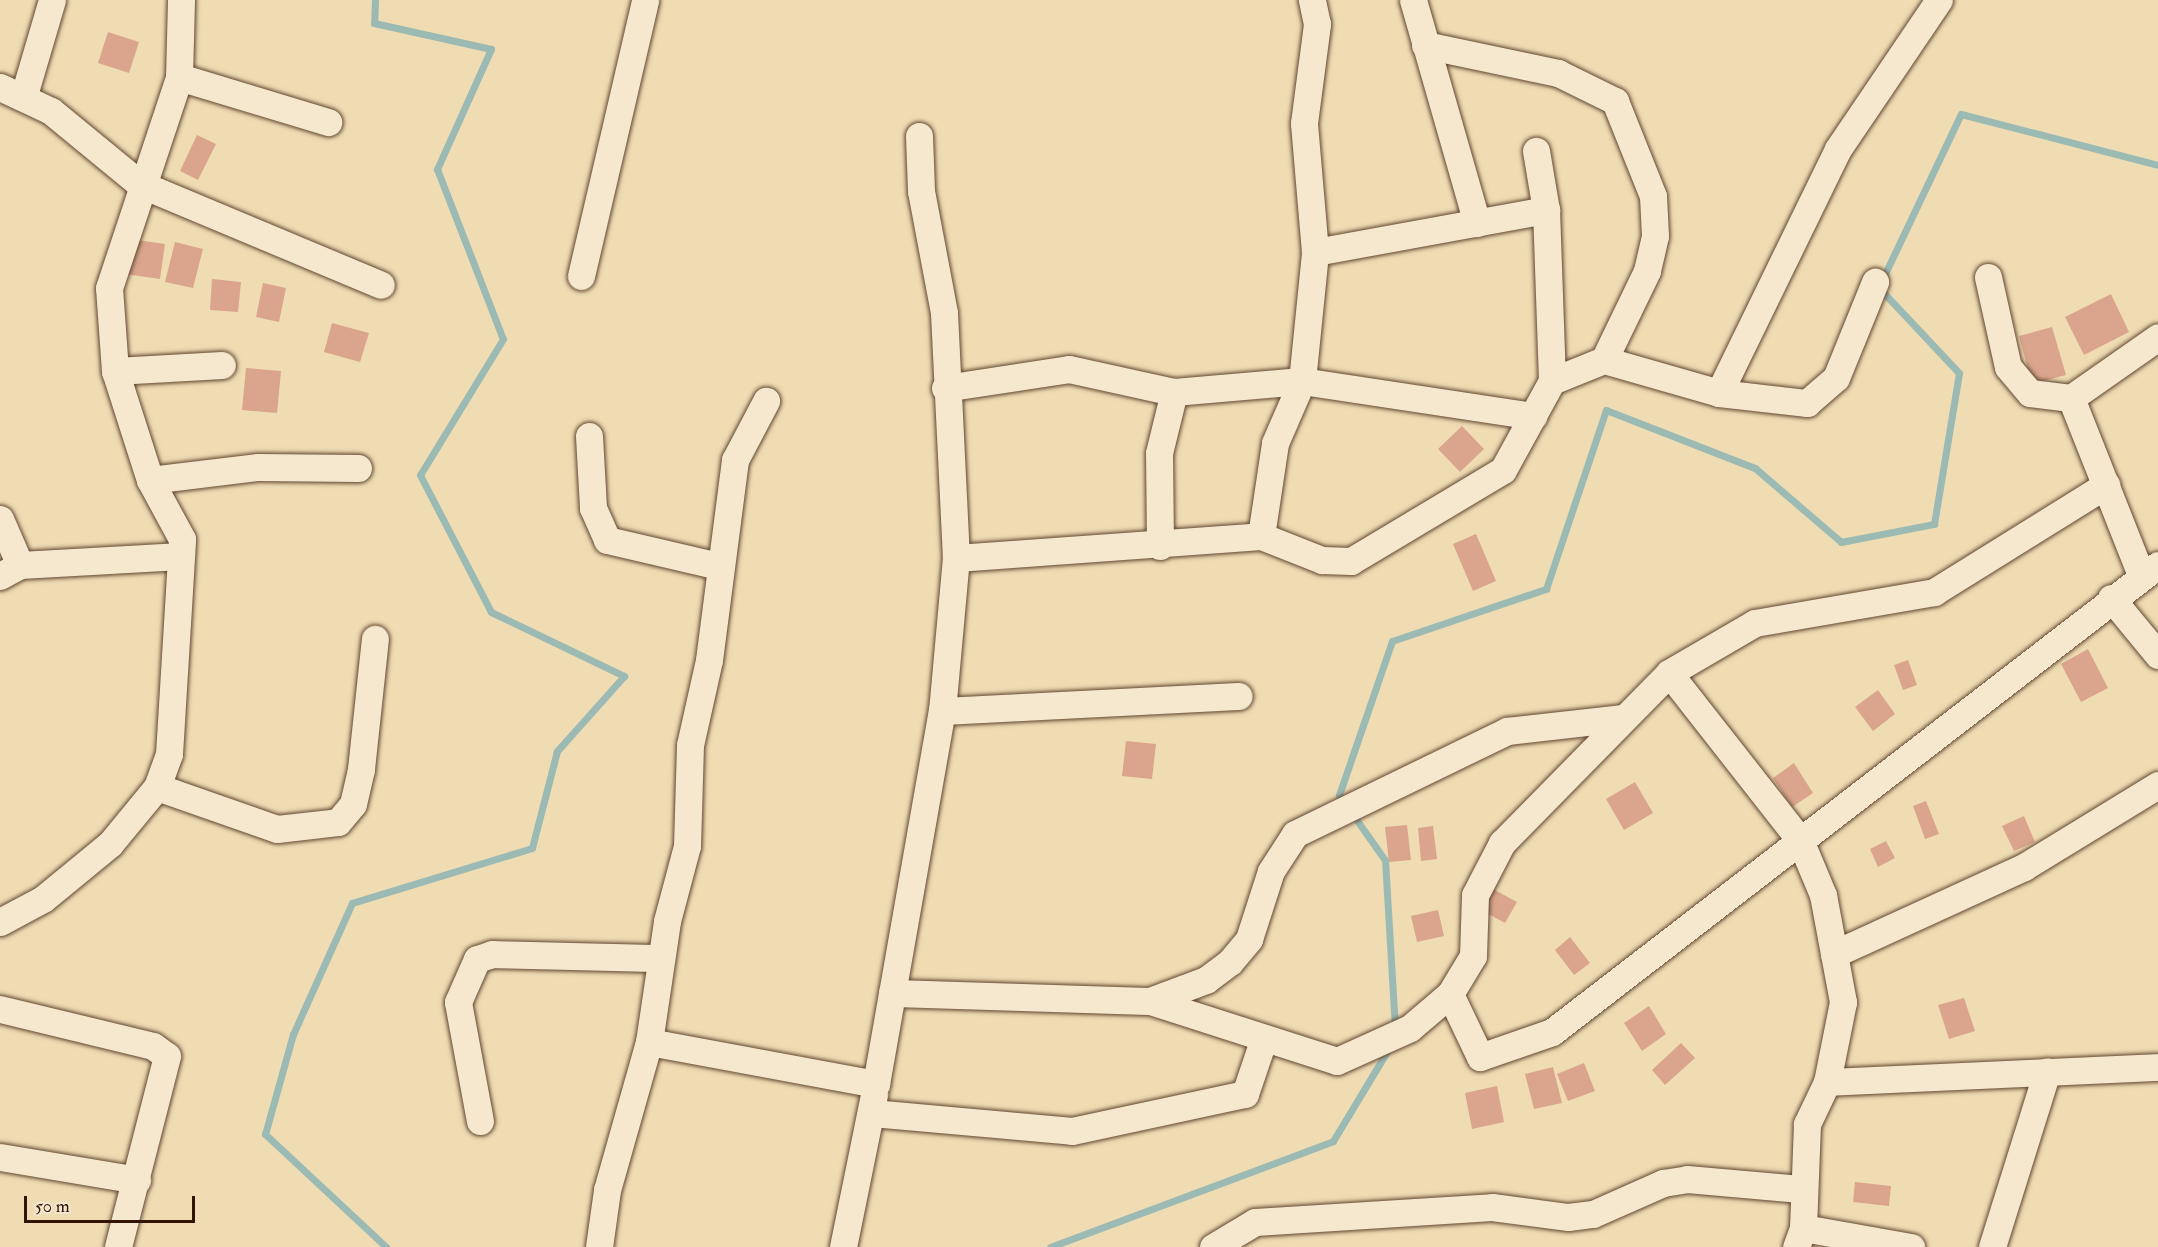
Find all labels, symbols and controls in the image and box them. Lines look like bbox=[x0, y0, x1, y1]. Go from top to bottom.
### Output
scale bar bbox=[27, 1184, 198, 1222]
text: 50 m bbox=[35, 1195, 70, 1218]

